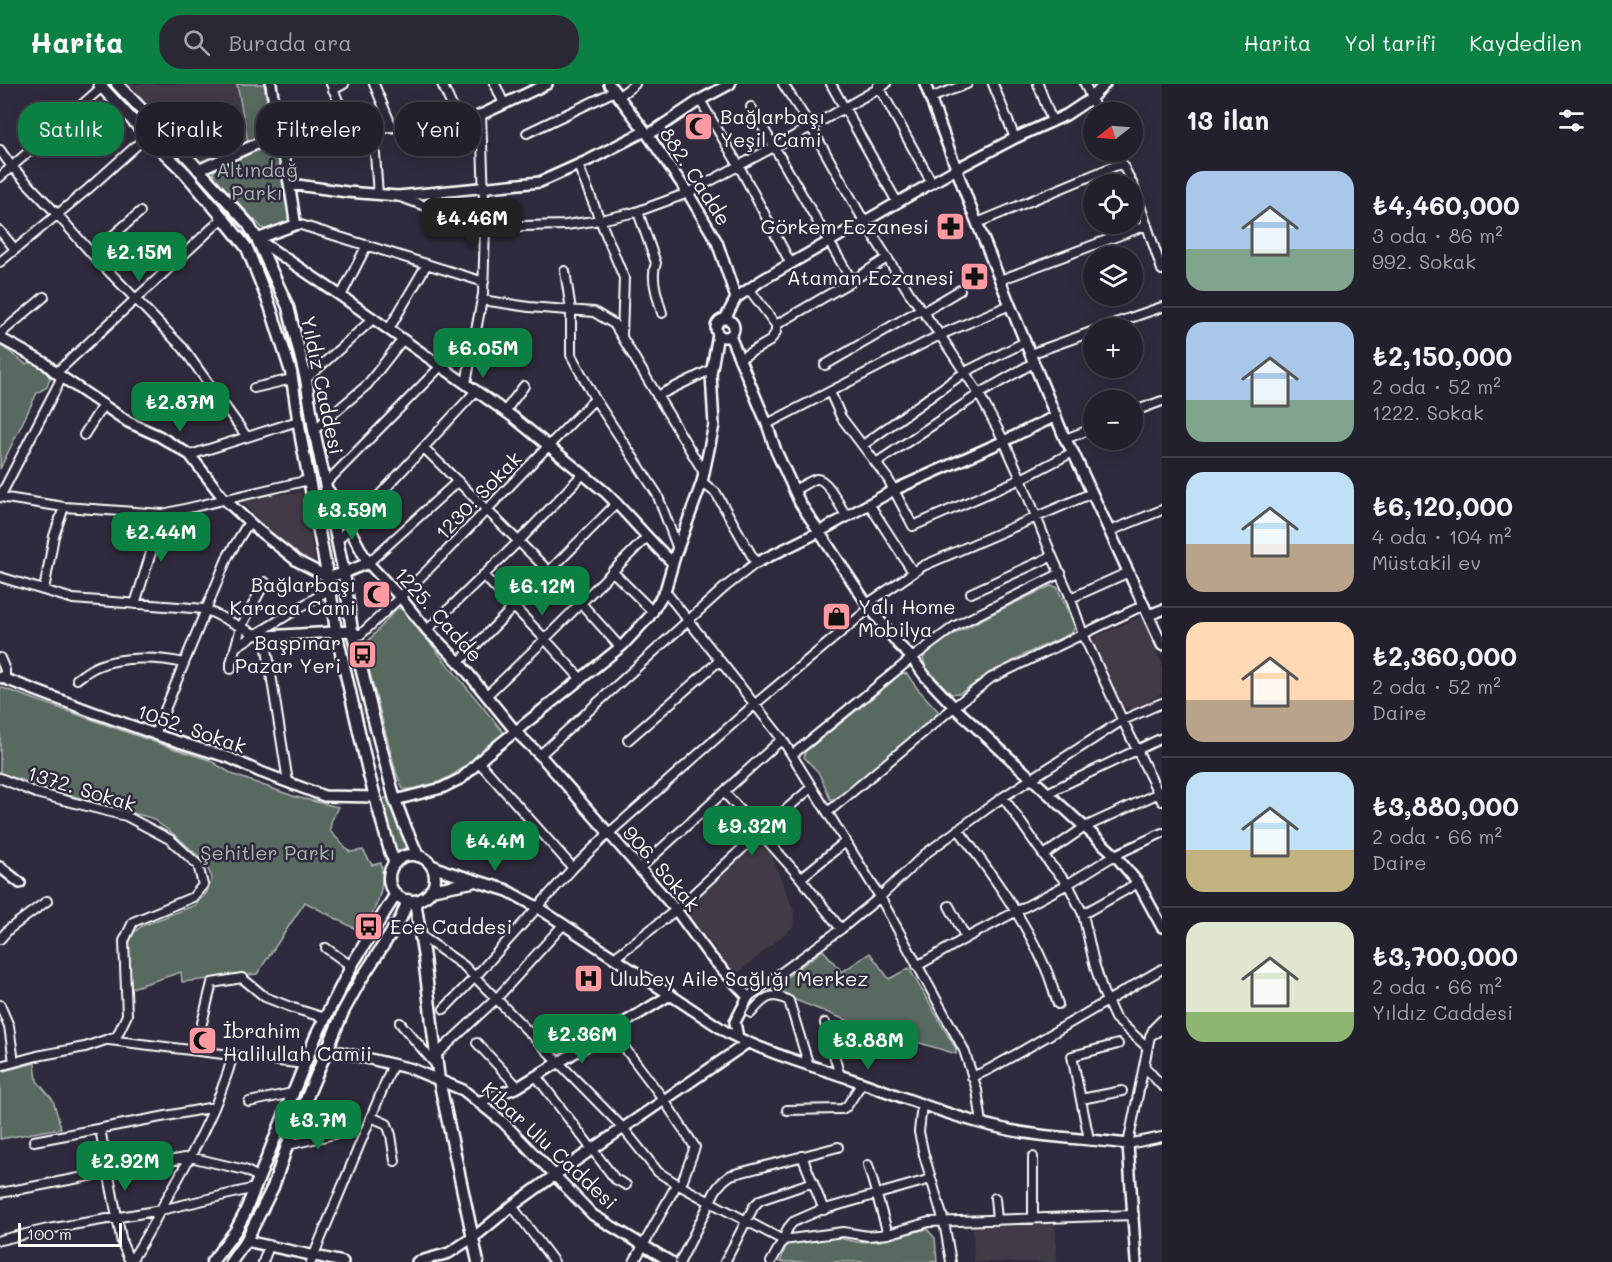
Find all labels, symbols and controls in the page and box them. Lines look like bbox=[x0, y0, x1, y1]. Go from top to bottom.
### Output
search box bbox=[159, 15, 579, 69]
text: Harita bbox=[30, 24, 123, 60]
icon: search bbox=[180, 26, 213, 59]
text: Burada ara bbox=[228, 28, 352, 57]
text: Harita bbox=[1244, 29, 1311, 56]
text: Yol tarifi bbox=[1344, 29, 1436, 56]
text: Kaydedilen bbox=[1469, 29, 1582, 56]
chip: Satılık bbox=[18, 102, 124, 156]
chip: Kiralık bbox=[136, 102, 244, 156]
chip: Filtreler bbox=[256, 102, 383, 156]
chip: Yeni bbox=[395, 102, 481, 156]
north arrow bbox=[1083, 102, 1143, 162]
map controls bbox=[1083, 102, 1143, 450]
place label: Bağlarbaşı Yeşil Cami bbox=[720, 103, 825, 152]
text: 13 ilan bbox=[1186, 103, 1269, 137]
icon: filters bbox=[1555, 104, 1588, 137]
mosque icon: Bağlarbaşı Yeşil Cami bbox=[683, 111, 715, 143]
street label: 882. Cadde bbox=[655, 122, 737, 230]
park label: Altındağ Parkı bbox=[216, 156, 298, 205]
button: locate bbox=[1083, 174, 1143, 234]
text: ₺4,460,000 bbox=[1372, 188, 1520, 222]
icon: home bbox=[1234, 195, 1306, 267]
pin: ₺4.46M bbox=[423, 198, 521, 249]
text: ₺4.46M bbox=[436, 204, 508, 230]
pharmacy icon: Görkem Eczanesi bbox=[934, 210, 966, 242]
place label: Görkem Eczanesi bbox=[761, 213, 929, 239]
text: 3 oda · 86 m² bbox=[1372, 222, 1503, 248]
pin: ₺2.15M bbox=[90, 232, 188, 283]
text: ₺2.15M bbox=[106, 238, 172, 264]
button: layers bbox=[1083, 246, 1143, 306]
text: 992. Sokak bbox=[1372, 248, 1476, 274]
pharmacy icon: Ataman Eczanesi bbox=[959, 261, 991, 293]
place label: Ataman Eczanesi bbox=[787, 264, 954, 290]
street label: Yıldız Caddesi bbox=[296, 313, 350, 457]
button: + bbox=[1083, 318, 1143, 378]
pin: ₺6.05M bbox=[434, 328, 532, 379]
text: ₺6.05M bbox=[447, 334, 519, 360]
text: ₺2,150,000 bbox=[1372, 339, 1512, 373]
icon: home bbox=[1234, 346, 1306, 418]
text: 2 oda · 52 m² bbox=[1372, 373, 1501, 399]
pin: ₺2.87M bbox=[131, 382, 229, 433]
text: ₺2.87M bbox=[145, 388, 215, 414]
button: − bbox=[1083, 390, 1143, 450]
text: 1222. Sokak bbox=[1372, 399, 1484, 425]
street label: 1230. Sokak bbox=[429, 445, 527, 545]
text: ₺6,120,000 bbox=[1372, 489, 1513, 523]
pin: ₺3.59M bbox=[303, 490, 401, 541]
text: ₺3.59M bbox=[317, 496, 387, 522]
icon: home bbox=[1234, 496, 1306, 568]
pin: ₺2.44M bbox=[112, 512, 210, 563]
text: ₺2.44M bbox=[125, 518, 197, 544]
text: 4 oda · 104 m² bbox=[1372, 523, 1512, 549]
text: Müstakil ev bbox=[1372, 549, 1481, 575]
street label: 1225. Cadde bbox=[389, 561, 489, 667]
pin: ₺6.12M bbox=[493, 566, 591, 617]
place label: Bağlarbaşı Karaca Cami bbox=[229, 571, 356, 620]
text: ₺6.12M bbox=[509, 572, 575, 598]
mosque icon: Bağlarbaşı Karaca Cami bbox=[361, 579, 393, 611]
place label: Yalı Home Mobilya bbox=[858, 593, 956, 642]
shop icon: Yalı Home Mobilya bbox=[821, 601, 853, 633]
place label: Başpınar Pazar Yeri bbox=[235, 629, 341, 678]
bus stop icon: Başpınar Pazar Yeri bbox=[346, 638, 378, 670]
text: ₺2,360,000 bbox=[1372, 639, 1517, 673]
icon: home bbox=[1234, 646, 1306, 718]
text: 2 oda · 52 m² bbox=[1372, 673, 1501, 699]
street label: 1052. Sokak bbox=[134, 697, 250, 759]
text: Daire bbox=[1372, 699, 1427, 725]
street label: 1372. Sokak bbox=[25, 759, 139, 817]
text: ₺3,880,000 bbox=[1372, 789, 1519, 823]
icon: home bbox=[1234, 796, 1306, 868]
pin: ₺9.32M bbox=[703, 806, 801, 857]
text: ₺9.32M bbox=[717, 812, 787, 838]
street label: 906. Sokak bbox=[618, 820, 706, 916]
pin: ₺4.4M bbox=[453, 821, 537, 872]
text: 2 oda · 66 m² bbox=[1372, 823, 1502, 849]
text: ₺4.4M bbox=[465, 827, 525, 853]
park label: Şehitler Parkı bbox=[200, 839, 336, 865]
text: Daire bbox=[1372, 849, 1427, 875]
bus stop icon: Ece Caddesi bbox=[353, 910, 385, 942]
place label: Ece Caddesi bbox=[390, 913, 512, 939]
text: ₺3,700,000 bbox=[1372, 939, 1518, 973]
icon: home bbox=[1234, 946, 1306, 1018]
hospital icon: Ulubey Aile Sağlığı Merkez bbox=[573, 962, 605, 994]
place label: Ulubey Aile Sağlığı Merkez bbox=[610, 965, 868, 991]
text: 2 oda · 66 m² bbox=[1372, 973, 1502, 999]
text: Yıldız Caddesi bbox=[1372, 999, 1513, 1025]
pin: ₺2.36M bbox=[533, 1014, 631, 1065]
place label: İbrahim Halilullah Camii bbox=[223, 1017, 372, 1066]
text: ₺2.36M bbox=[547, 1020, 617, 1046]
pin: ₺3.88M bbox=[819, 1020, 917, 1071]
mosque icon: İbrahim Halilullah Camii bbox=[186, 1025, 218, 1057]
text: ₺3.88M bbox=[832, 1026, 904, 1052]
street label: Kibar Ulu Caddesi bbox=[477, 1076, 623, 1214]
pin: ₺3.7M bbox=[276, 1100, 360, 1151]
text: ₺3.7M bbox=[289, 1106, 347, 1132]
pin: ₺2.92M bbox=[76, 1141, 174, 1192]
text: ₺2.92M bbox=[90, 1147, 160, 1173]
scale bar bbox=[18, 1220, 122, 1248]
text: 100 m bbox=[27, 1223, 72, 1244]

